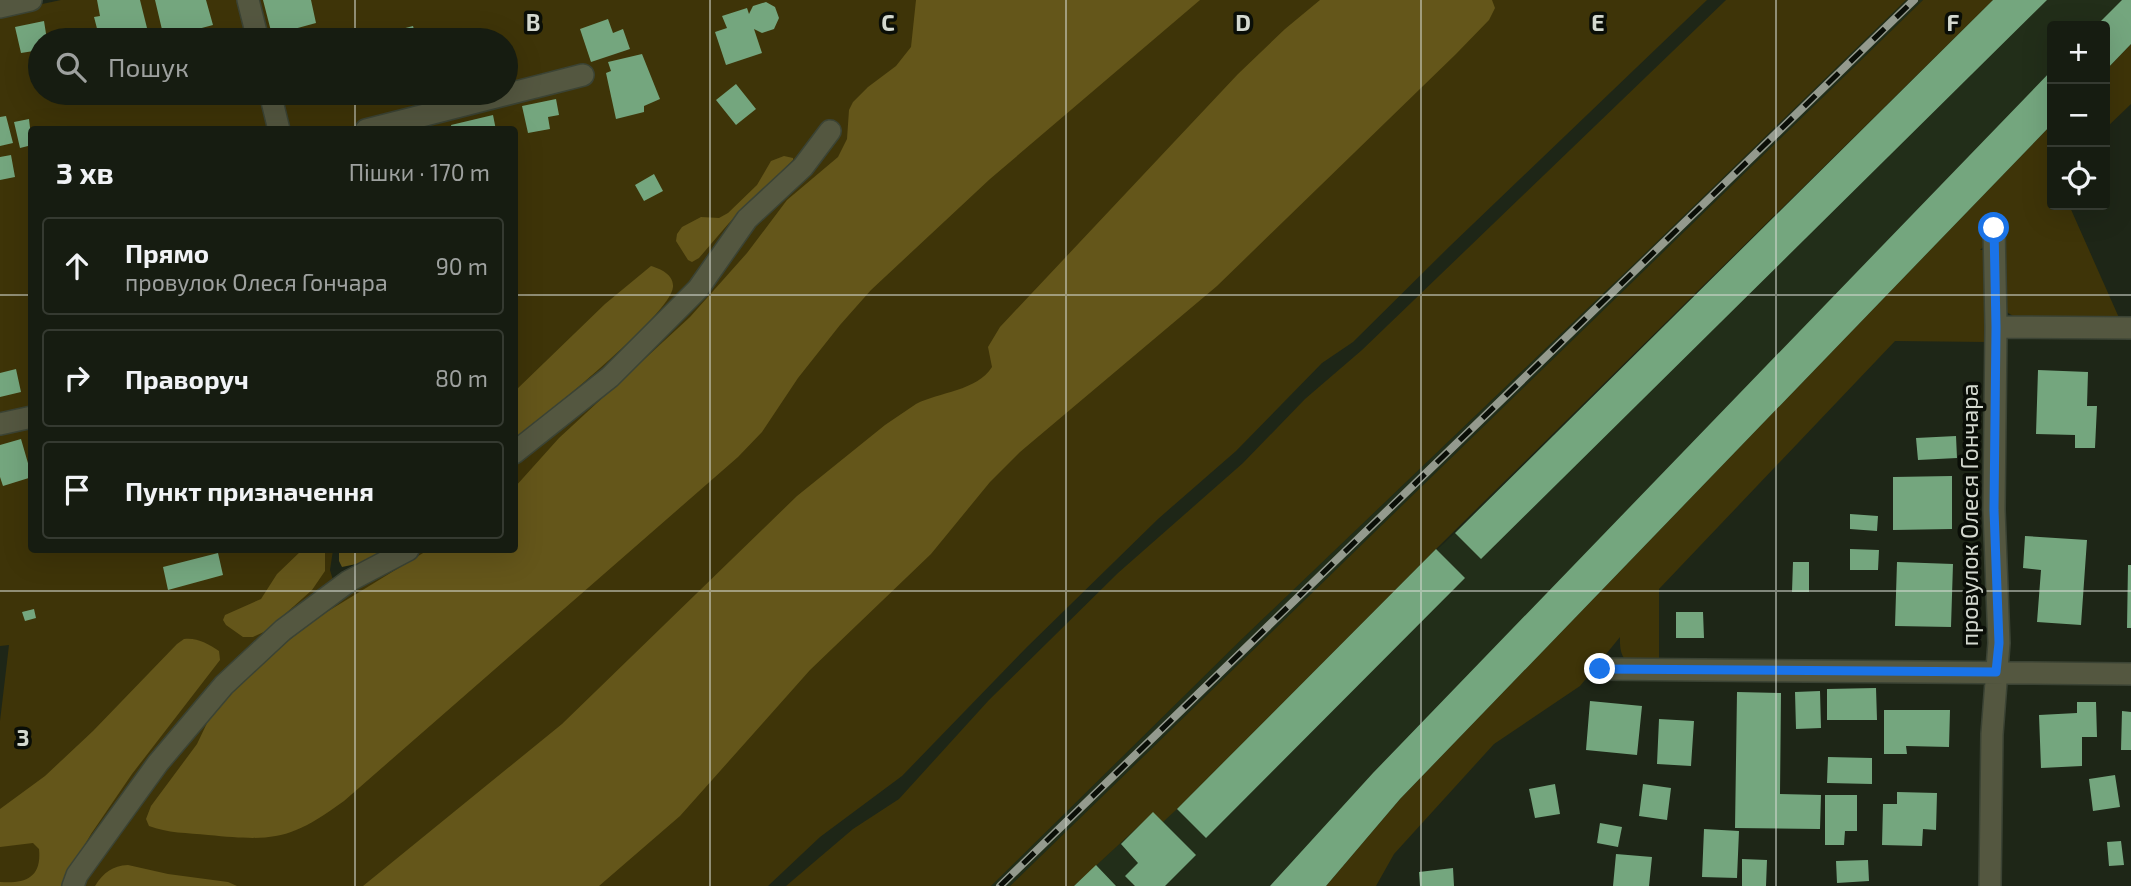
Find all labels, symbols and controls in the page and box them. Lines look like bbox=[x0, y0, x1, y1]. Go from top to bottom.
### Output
text: B bbox=[526, 8, 540, 36]
text: C bbox=[881, 8, 895, 36]
text: D bbox=[1235, 8, 1251, 36]
text: E bbox=[1591, 8, 1605, 36]
text: F bbox=[1947, 8, 1960, 36]
map controls bbox=[2047, 21, 2110, 210]
button: + bbox=[2047, 21, 2110, 84]
search box bbox=[28, 28, 518, 105]
icon: search bbox=[52, 48, 90, 86]
text: Пошук bbox=[108, 51, 189, 82]
button: − bbox=[2047, 84, 2110, 147]
button: locate bbox=[2047, 147, 2110, 210]
text: 3 хв bbox=[56, 154, 114, 190]
text: Пішки · 170 m bbox=[349, 158, 490, 186]
route start bbox=[1978, 212, 2009, 243]
text: Прямо bbox=[125, 237, 209, 268]
icon: ahead bbox=[58, 247, 96, 285]
text: 90 m bbox=[436, 252, 488, 280]
text: провулок Олеся Гончара bbox=[125, 268, 388, 296]
icon: right bbox=[58, 359, 96, 397]
text: Праворуч bbox=[125, 363, 249, 394]
text: 80 m bbox=[435, 364, 488, 392]
street label: провулок Олеся Гончара bbox=[1955, 384, 1984, 646]
icon: arrive bbox=[58, 471, 96, 509]
text: Пункт призначення bbox=[125, 475, 374, 506]
route end bbox=[1584, 653, 1615, 684]
text: 3 bbox=[16, 723, 30, 751]

